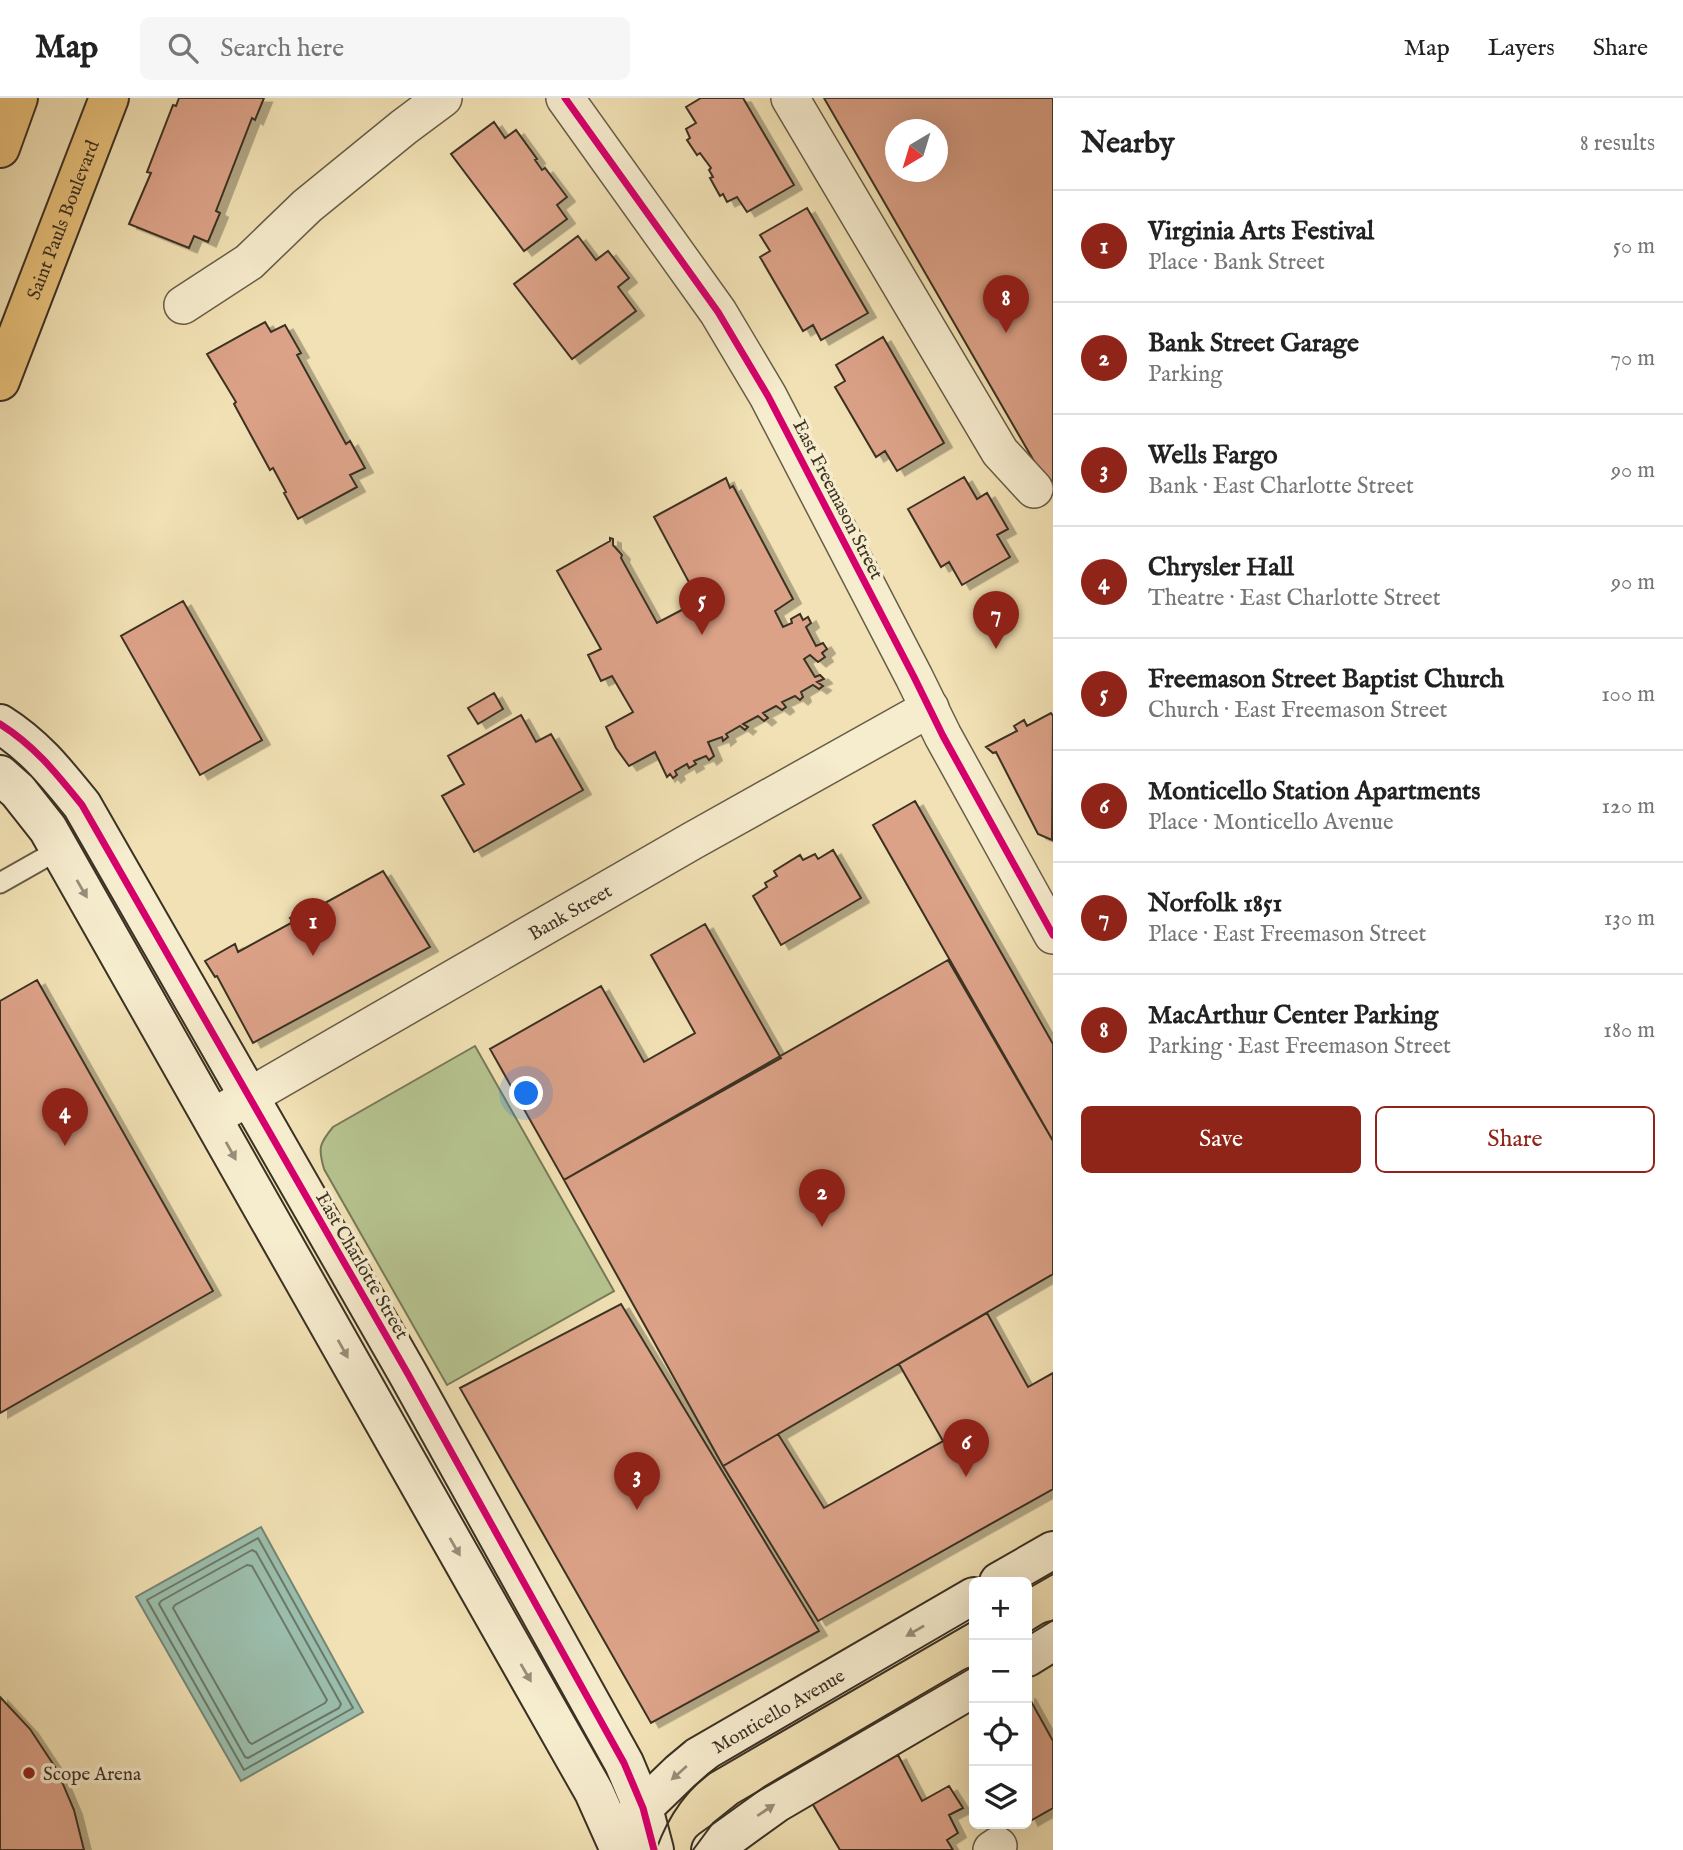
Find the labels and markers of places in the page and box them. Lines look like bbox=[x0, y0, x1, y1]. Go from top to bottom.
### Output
pin: 8 bbox=[983, 275, 1029, 333]
pin: 5 bbox=[679, 577, 725, 635]
pin: 7 bbox=[973, 591, 1019, 649]
pin: 1 bbox=[290, 898, 336, 956]
pin: 4 bbox=[42, 1088, 88, 1146]
pin: 2 bbox=[799, 1169, 845, 1227]
pin: 6 bbox=[943, 1419, 989, 1477]
pin: 3 bbox=[614, 1452, 660, 1510]
place label: Scope Arena bbox=[43, 1763, 142, 1787]
marker: Scope Arena bbox=[21, 1765, 37, 1781]

